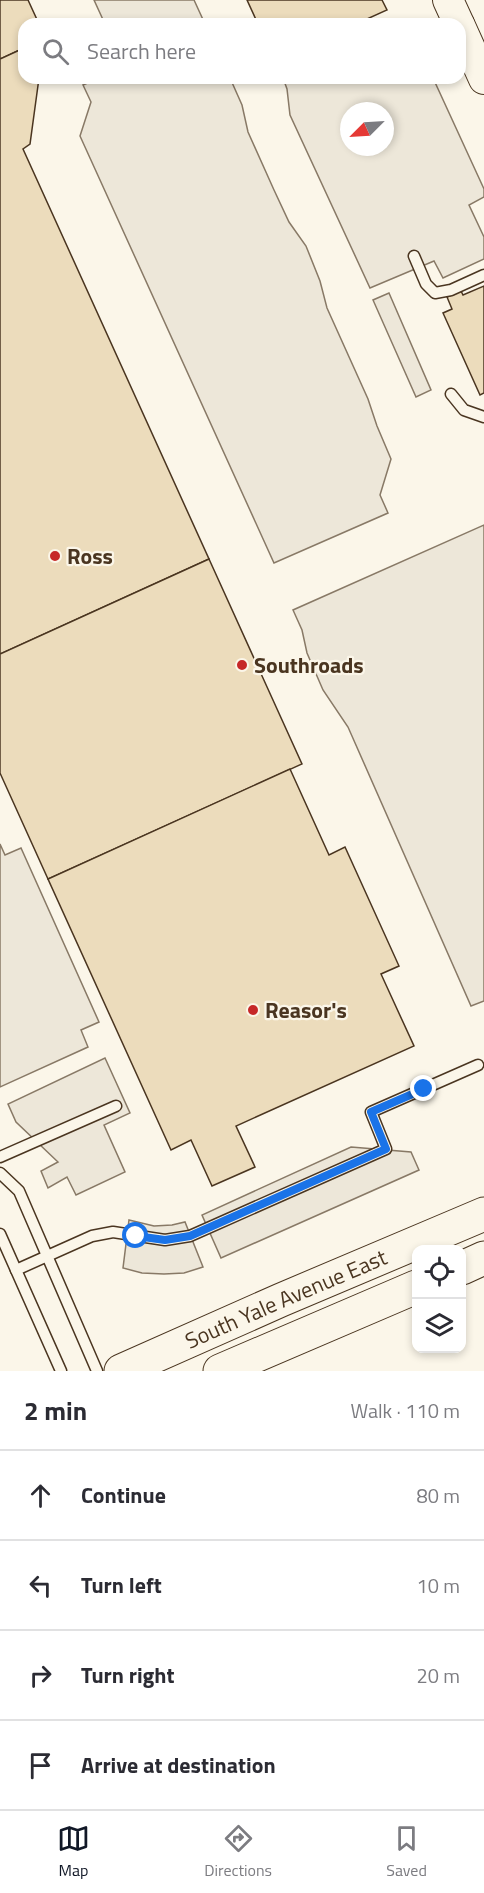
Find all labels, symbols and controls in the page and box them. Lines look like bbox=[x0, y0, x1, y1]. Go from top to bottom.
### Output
search box bbox=[18, 18, 466, 84]
text: Search here bbox=[87, 34, 196, 68]
icon: search bbox=[39, 35, 72, 68]
north arrow bbox=[340, 102, 394, 156]
place label: Ross bbox=[67, 539, 113, 573]
marker: Ross bbox=[48, 549, 62, 563]
place label: Southroads bbox=[254, 648, 364, 682]
marker: Southroads bbox=[235, 658, 249, 672]
place label: Reasor's bbox=[265, 993, 347, 1027]
marker: Reasor's bbox=[246, 1003, 260, 1017]
route end bbox=[410, 1075, 436, 1101]
route start bbox=[122, 1222, 148, 1248]
street label: South Yale Avenue East bbox=[179, 1240, 392, 1358]
map controls bbox=[412, 1245, 466, 1353]
button: locate bbox=[412, 1245, 466, 1299]
button: layers bbox=[412, 1299, 466, 1353]
text: 2 min bbox=[24, 1391, 87, 1430]
text: Walk · 110 m bbox=[351, 1395, 460, 1426]
text: Continue bbox=[81, 1478, 166, 1512]
icon: ahead bbox=[24, 1479, 57, 1512]
text: 80 m bbox=[416, 1480, 460, 1511]
text: Turn left bbox=[81, 1568, 162, 1602]
icon: left bbox=[24, 1569, 57, 1602]
text: 10 m bbox=[416, 1570, 460, 1601]
text: Turn right bbox=[81, 1658, 175, 1692]
icon: right bbox=[24, 1659, 57, 1692]
text: 20 m bbox=[416, 1660, 460, 1691]
text: Arrive at destination bbox=[81, 1748, 276, 1782]
icon: arrive bbox=[24, 1749, 57, 1782]
tab: Map bbox=[57, 1822, 90, 1882]
tab: Directions bbox=[204, 1822, 272, 1882]
tab: Saved bbox=[386, 1822, 427, 1882]

